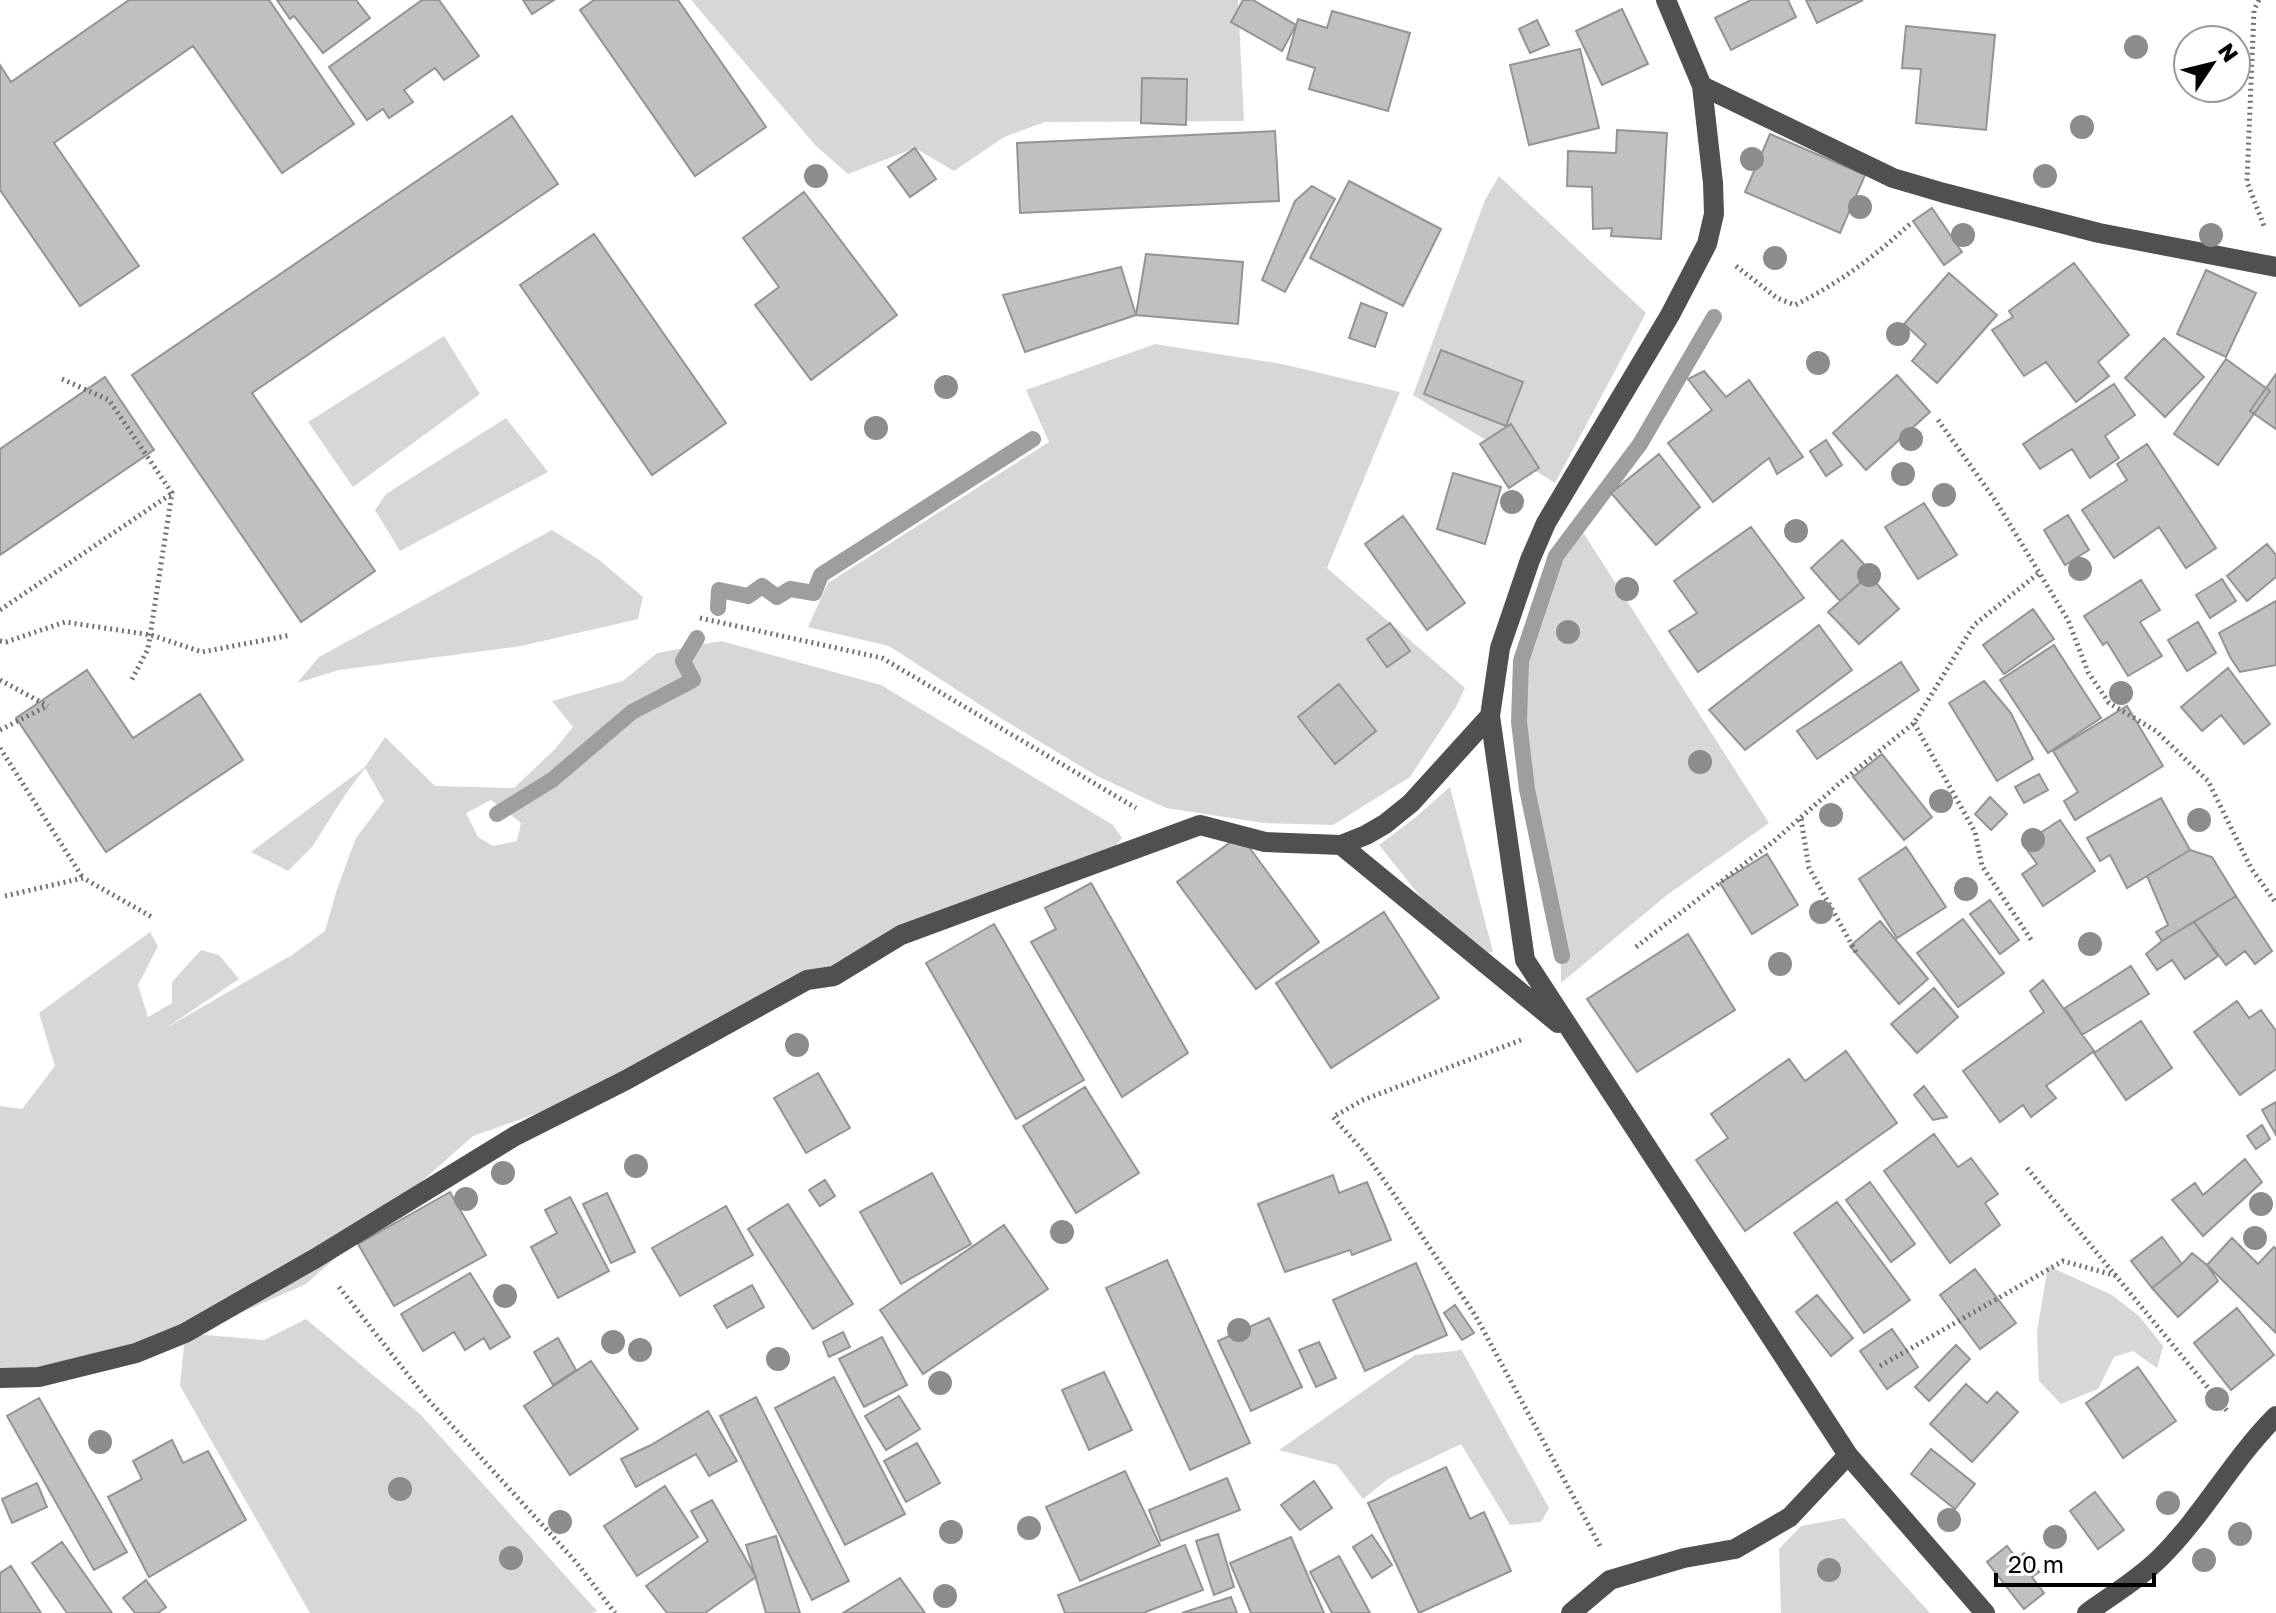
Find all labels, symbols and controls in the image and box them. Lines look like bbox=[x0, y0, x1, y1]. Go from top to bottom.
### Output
north arrow bbox=[2172, 24, 2252, 104]
text: N bbox=[2213, 38, 2245, 67]
scale bar bbox=[1996, 1537, 2154, 1587]
text: 20 m bbox=[2008, 1549, 2064, 1578]

